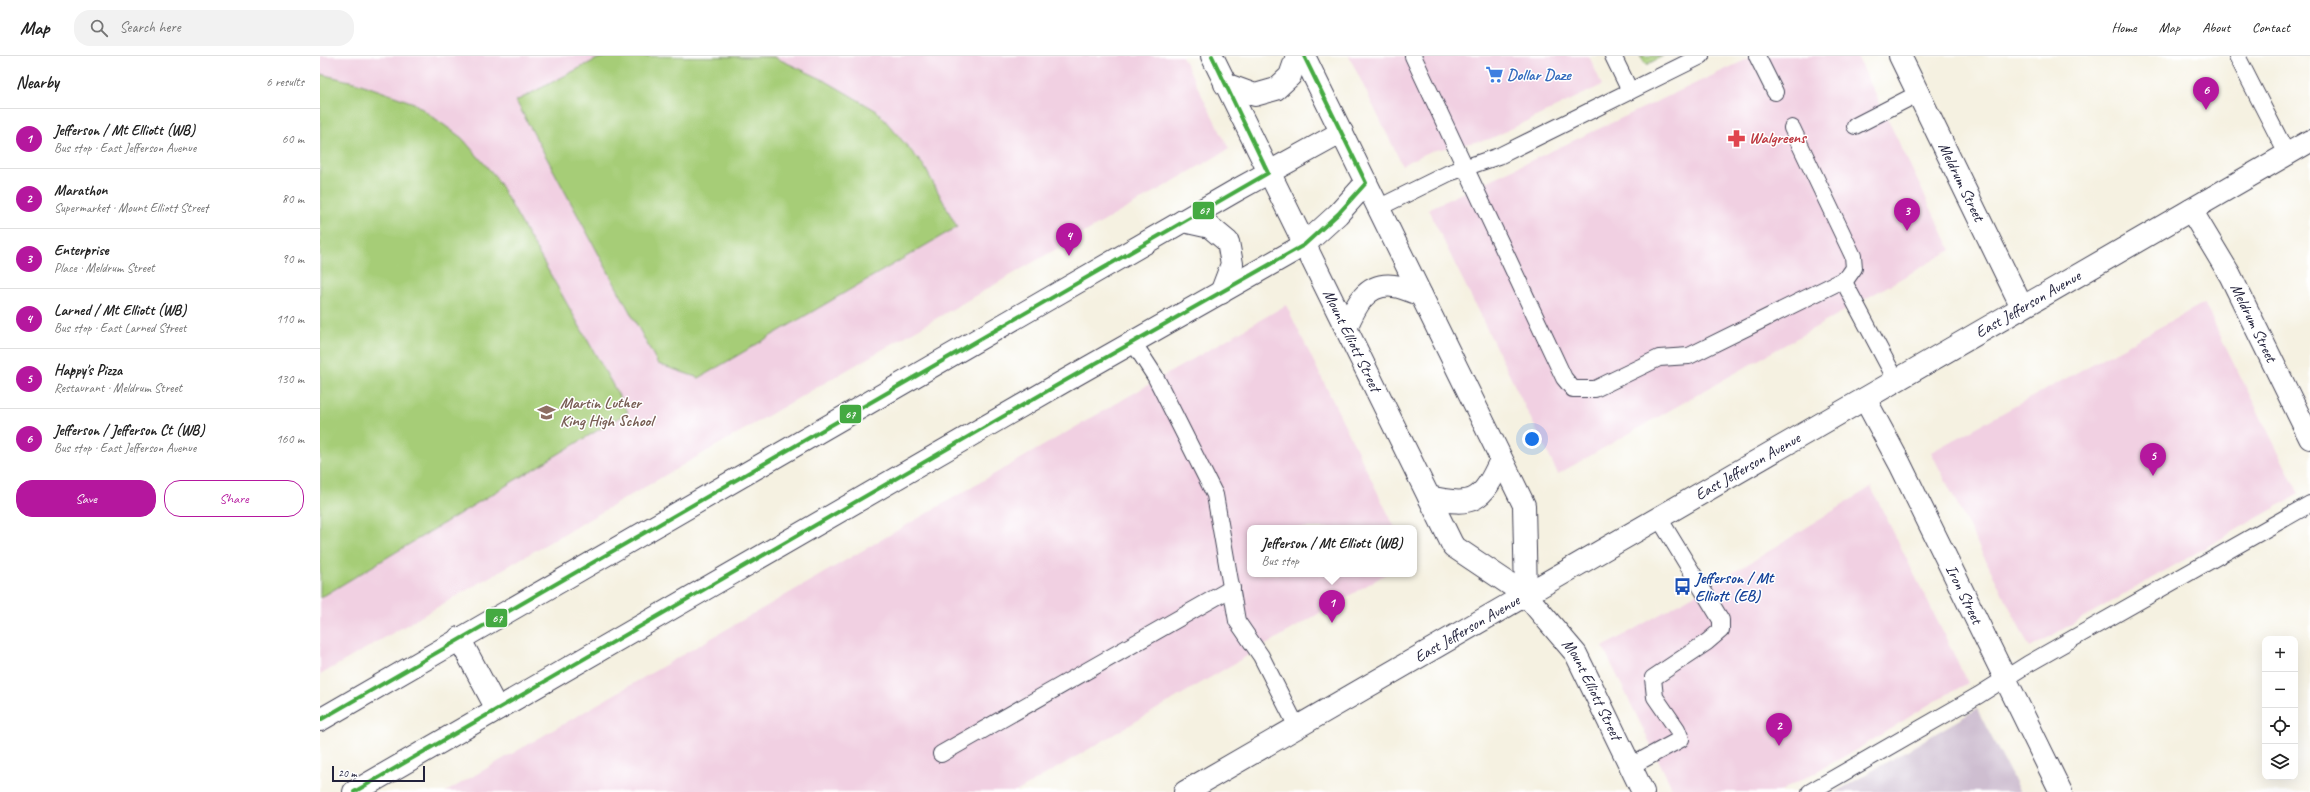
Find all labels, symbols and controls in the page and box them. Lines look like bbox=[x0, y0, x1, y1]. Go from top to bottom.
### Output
search box bbox=[74, 10, 354, 46]
text: Map bbox=[20, 16, 50, 40]
icon: search bbox=[88, 17, 110, 39]
text: Search here bbox=[120, 18, 181, 37]
text: Home bbox=[2111, 19, 2137, 36]
text: Map bbox=[2159, 19, 2180, 36]
text: About bbox=[2202, 19, 2230, 36]
text: Contact bbox=[2252, 19, 2290, 36]
supermarket icon: Dollar Daze bbox=[1484, 65, 1504, 85]
place label: Dollar Daze bbox=[1507, 65, 1572, 85]
text: Nearby bbox=[16, 72, 59, 93]
text: 6 results bbox=[266, 74, 304, 90]
pin: 6 bbox=[2193, 77, 2219, 110]
text: Jefferson / Mt Elliott (WB) bbox=[54, 121, 195, 140]
pharmacy icon: Walgreens bbox=[1726, 128, 1746, 148]
place label: Walgreens bbox=[1749, 128, 1808, 148]
text: 1 bbox=[26, 131, 32, 147]
text: 60 m bbox=[282, 131, 304, 147]
street label: Meldrum Street bbox=[1934, 139, 1990, 226]
text: Bus stop · East Jefferson Avenue bbox=[54, 140, 196, 156]
text: Marathon bbox=[54, 181, 107, 200]
text: 2 bbox=[26, 191, 32, 207]
text: 80 m bbox=[282, 191, 304, 207]
pin: 3 bbox=[1894, 198, 1920, 231]
text: Supermarket · Mount Elliott Street bbox=[54, 200, 208, 216]
line badge: 67 bbox=[1192, 201, 1215, 220]
text: 67 bbox=[1199, 203, 1210, 217]
pin: 4 bbox=[1056, 223, 1082, 256]
text: Enterprise bbox=[54, 241, 109, 260]
text: 3 bbox=[26, 251, 32, 267]
text: 90 m bbox=[282, 251, 304, 267]
text: Place · Meldrum Street bbox=[54, 260, 155, 276]
street label: East Jefferson Avenue bbox=[1972, 265, 2086, 342]
street label: Meldrum Street bbox=[2226, 280, 2282, 367]
street label: Mount Elliott Street bbox=[1318, 286, 1387, 397]
text: Larned / Mt Elliott (WB) bbox=[54, 301, 186, 320]
text: 4 bbox=[26, 311, 32, 327]
text: 110 m bbox=[276, 311, 304, 327]
text: Bus stop · East Larned Street bbox=[54, 320, 186, 336]
text: Happy's Pizza bbox=[54, 361, 122, 380]
text: 5 bbox=[26, 371, 32, 387]
text: 130 m bbox=[276, 371, 304, 387]
text: Restaurant · Meldrum Street bbox=[54, 380, 182, 396]
place label: Martin Luther King High School bbox=[560, 393, 656, 431]
school or university icon: Martin Luther King High School bbox=[537, 402, 557, 422]
line badge: 67 bbox=[839, 404, 862, 424]
text: 67 bbox=[845, 407, 856, 421]
text: Jefferson / Jefferson Ct (WB) bbox=[54, 421, 204, 440]
street label: East Jefferson Avenue bbox=[1691, 427, 1805, 505]
your location bbox=[1522, 429, 1542, 449]
text: 6 bbox=[26, 431, 32, 447]
text: 160 m bbox=[276, 431, 304, 447]
text: Bus stop · East Jefferson Avenue bbox=[54, 440, 196, 456]
pin: 5 bbox=[2140, 443, 2166, 476]
button: Save bbox=[16, 480, 156, 517]
button: Share bbox=[164, 480, 304, 517]
popup bbox=[1247, 525, 1417, 577]
text: Jefferson / Mt Elliott (WB) bbox=[1262, 534, 1402, 553]
text: Bus stop bbox=[1262, 553, 1299, 569]
street label: Iron Street bbox=[1941, 562, 1988, 629]
place label: Jefferson / Mt Elliott (EB) bbox=[1694, 568, 1775, 606]
bus stop icon: Jefferson / Mt Elliott (EB) bbox=[1672, 577, 1692, 597]
pin: 1 bbox=[1319, 590, 1345, 623]
street label: East Jefferson Avenue bbox=[1411, 590, 1525, 667]
line badge: 67 bbox=[485, 608, 508, 628]
text: 67 bbox=[492, 611, 503, 625]
street label: Mount Elliott Street bbox=[1557, 635, 1627, 746]
map controls bbox=[2262, 636, 2298, 780]
button: + bbox=[2262, 636, 2298, 672]
button: − bbox=[2262, 672, 2298, 708]
button: locate bbox=[2262, 708, 2298, 744]
pin: 2 bbox=[1766, 713, 1792, 746]
button: layers bbox=[2262, 744, 2298, 780]
scale bar bbox=[332, 764, 425, 783]
text: 20 m bbox=[338, 766, 357, 780]

